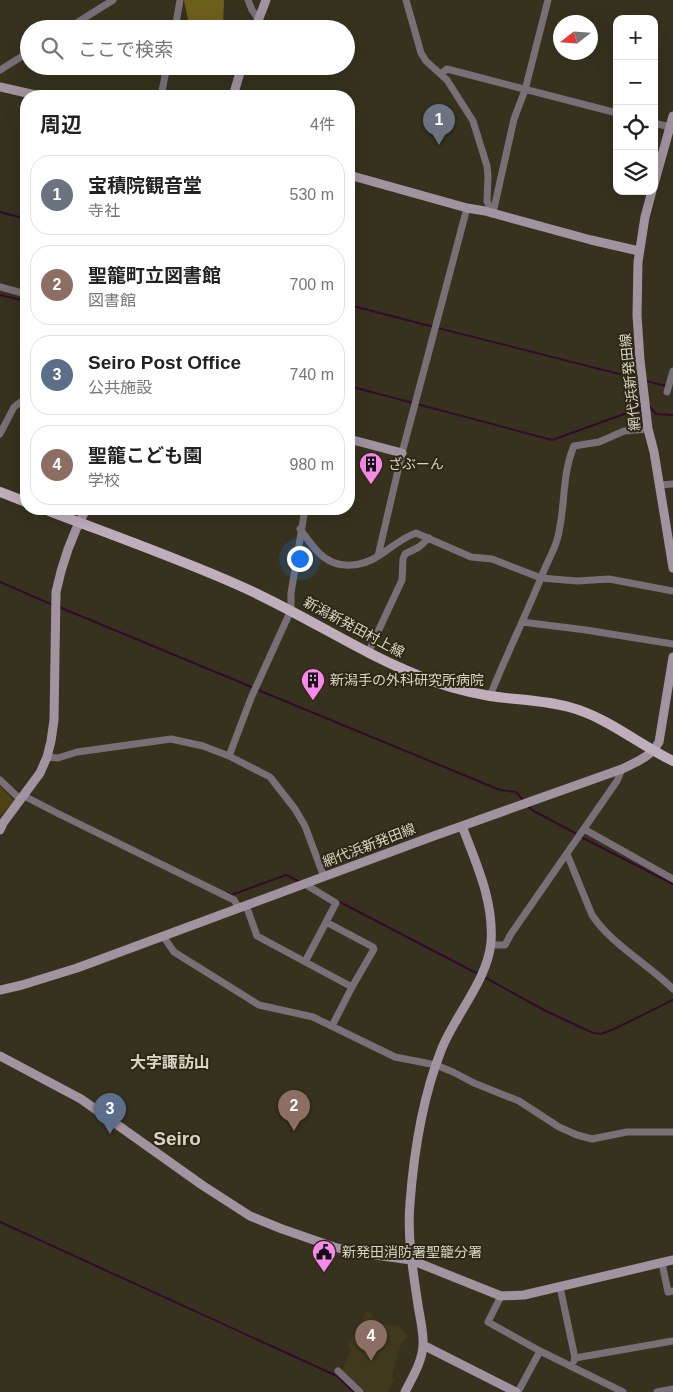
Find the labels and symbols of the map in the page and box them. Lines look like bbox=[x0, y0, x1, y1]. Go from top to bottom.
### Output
north arrow bbox=[553, 15, 598, 60]
pin: 1 bbox=[423, 104, 455, 145]
street label: 網代浜新発田線 bbox=[617, 332, 643, 432]
building icon: ざぶーん bbox=[358, 451, 384, 485]
place label: ざぶーん bbox=[388, 456, 444, 472]
your location bbox=[287, 546, 313, 572]
street label: 新潟新発田村上線 bbox=[301, 594, 407, 660]
building icon: 新潟手の外科研究所病院 bbox=[300, 667, 326, 701]
place label: 新潟手の外科研究所病院 bbox=[330, 672, 484, 688]
street label: 網代浜新発田線 bbox=[320, 820, 418, 870]
district label: 大字諏訪山 bbox=[130, 1054, 210, 1071]
pin: 2 bbox=[278, 1090, 310, 1131]
pin: 3 bbox=[94, 1093, 126, 1134]
district label: Seiro bbox=[153, 1128, 201, 1149]
public building icon: 新発田消防署聖籠分署 bbox=[311, 1239, 337, 1273]
place label: 新発田消防署聖籠分署 bbox=[342, 1244, 482, 1260]
pin: 4 bbox=[355, 1320, 387, 1361]

